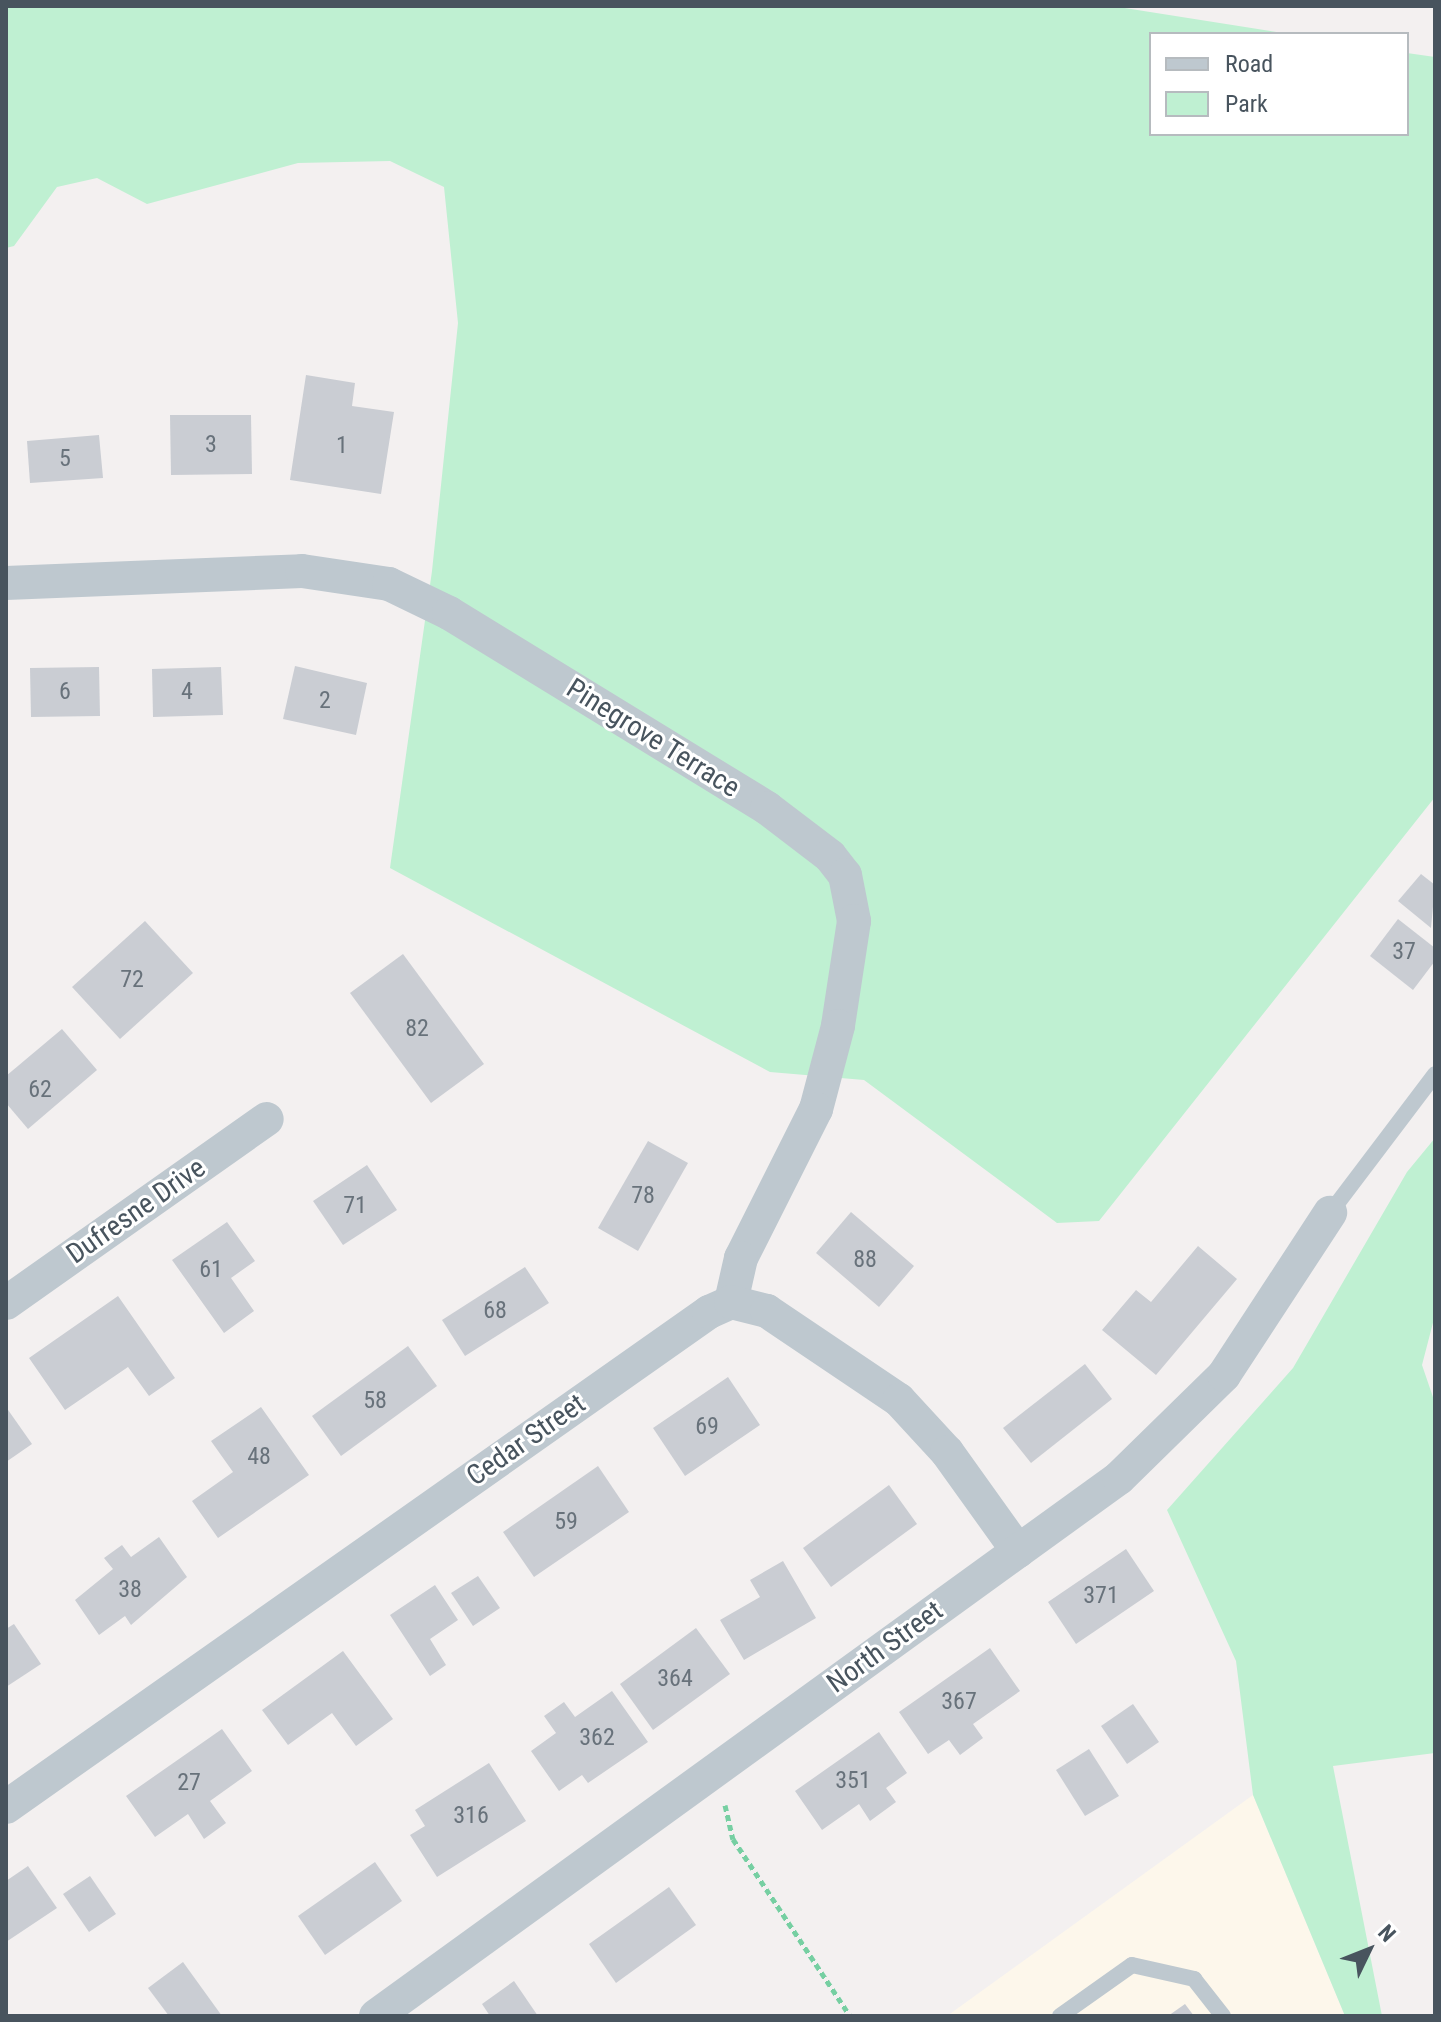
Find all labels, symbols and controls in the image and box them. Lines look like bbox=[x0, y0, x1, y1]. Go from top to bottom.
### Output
legend bbox=[1149, 32, 1409, 136]
text: Road bbox=[1225, 50, 1273, 78]
text: Park bbox=[1225, 90, 1268, 118]
house number: 3 bbox=[205, 431, 217, 459]
house number: 1 bbox=[336, 432, 348, 460]
house number: 5 bbox=[59, 445, 71, 473]
street label: Pinegrove Terrace bbox=[560, 671, 746, 805]
house number: 6 bbox=[59, 678, 71, 706]
house number: 4 bbox=[181, 678, 193, 706]
house number: 2 bbox=[319, 687, 331, 715]
house number: 37 bbox=[1392, 938, 1416, 966]
house number: 72 bbox=[120, 966, 144, 994]
house number: 82 bbox=[405, 1015, 429, 1043]
house number: 62 bbox=[28, 1076, 52, 1104]
street label: Dufresne Drive bbox=[60, 1151, 212, 1271]
house number: 78 bbox=[631, 1182, 655, 1210]
house number: 71 bbox=[343, 1192, 367, 1220]
house number: 88 bbox=[853, 1246, 877, 1274]
house number: 61 bbox=[199, 1256, 223, 1284]
house number: 68 bbox=[483, 1297, 507, 1325]
house number: 58 bbox=[363, 1387, 387, 1415]
street label: Cedar Street bbox=[460, 1387, 592, 1493]
house number: 69 bbox=[695, 1413, 719, 1441]
house number: 48 bbox=[247, 1443, 271, 1471]
house number: 59 bbox=[554, 1508, 578, 1536]
house number: 38 bbox=[118, 1576, 142, 1604]
house number: 371 bbox=[1083, 1582, 1119, 1610]
street label: North Street bbox=[821, 1594, 949, 1700]
house number: 364 bbox=[657, 1665, 693, 1693]
house number: 367 bbox=[941, 1688, 977, 1716]
house number: 362 bbox=[579, 1724, 615, 1752]
house number: 351 bbox=[835, 1767, 871, 1795]
house number: 27 bbox=[177, 1769, 201, 1797]
house number: 316 bbox=[453, 1802, 489, 1830]
north arrow bbox=[1329, 1910, 1409, 1990]
text: N bbox=[1373, 1920, 1401, 1947]

